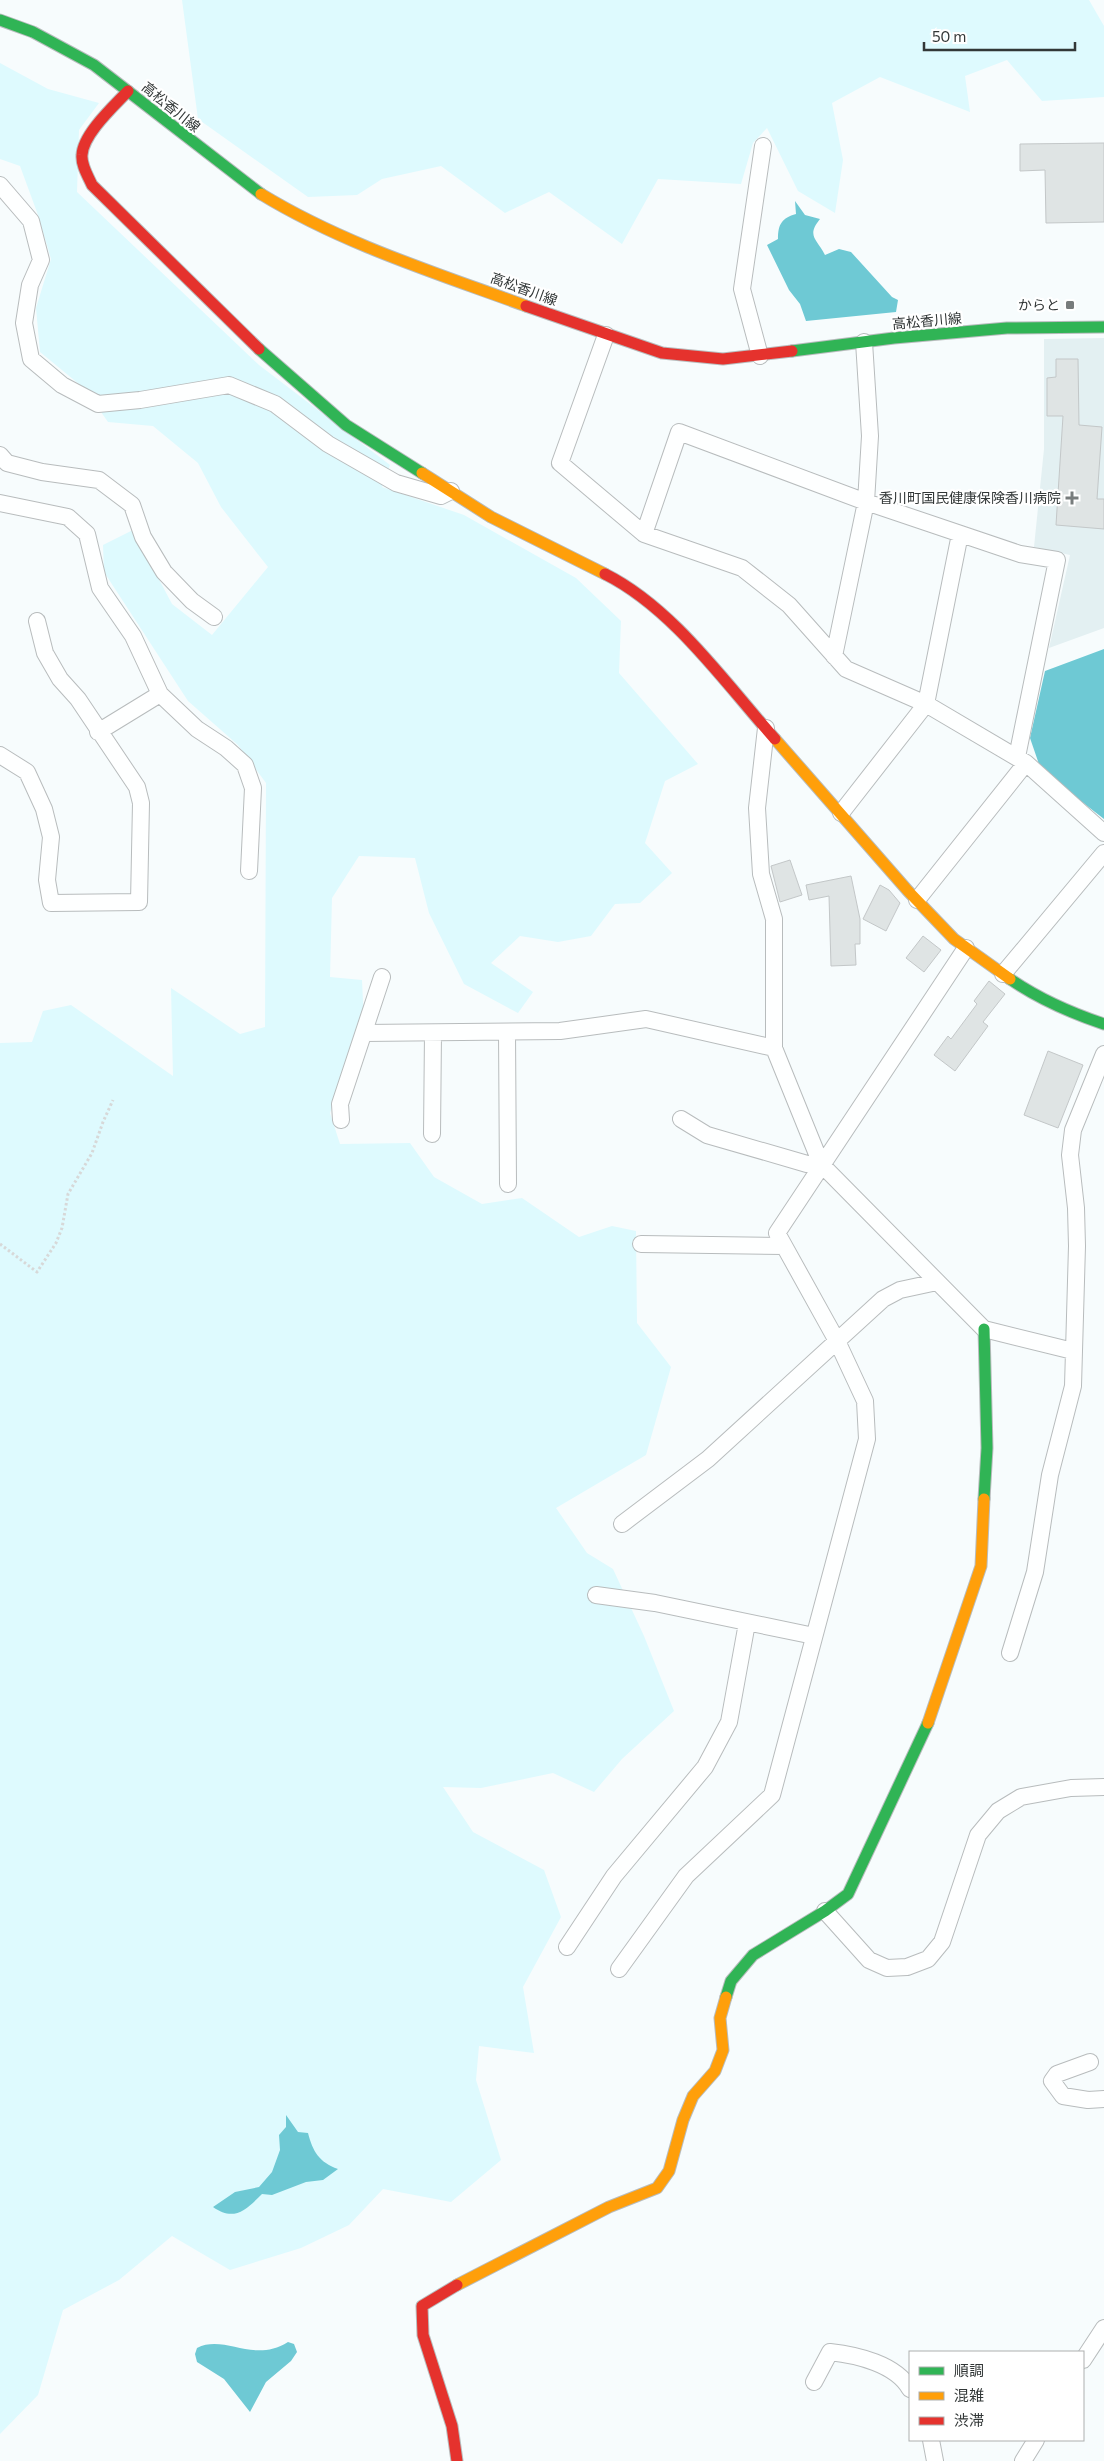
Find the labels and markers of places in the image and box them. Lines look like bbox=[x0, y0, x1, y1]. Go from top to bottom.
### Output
place label: からと bbox=[1018, 296, 1060, 313]
marker: からと bbox=[1064, 299, 1076, 311]
place label: 香川町国民健康保険香川病院 bbox=[879, 489, 1061, 506]
marker: 香川町国民健康保険香川病院 bbox=[1065, 491, 1079, 505]

